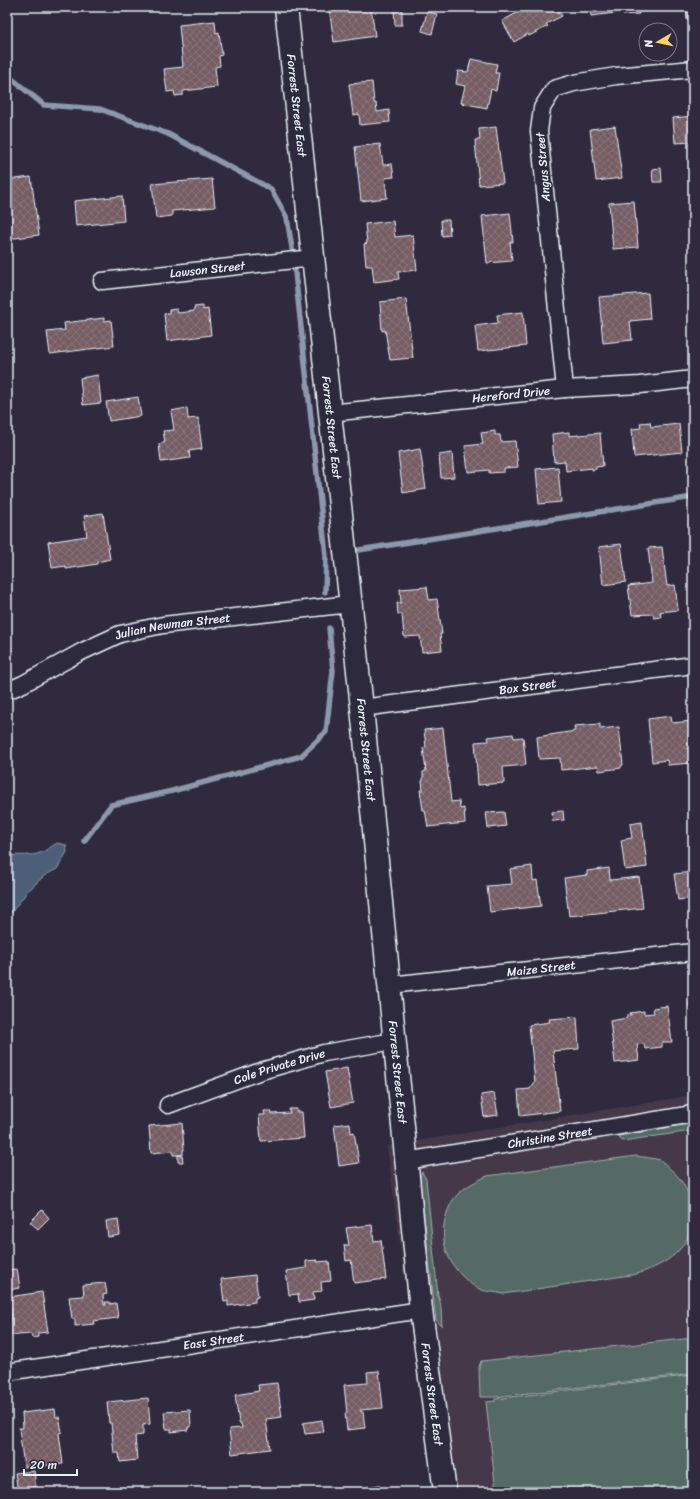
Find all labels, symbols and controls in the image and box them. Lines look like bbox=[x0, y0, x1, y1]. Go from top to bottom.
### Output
north arrow bbox=[638, 22, 678, 62]
text: N bbox=[639, 38, 659, 50]
street label: Forrest Street East bbox=[280, 53, 313, 159]
street label: Angus Street bbox=[529, 130, 557, 204]
street label: Lawson Street bbox=[169, 254, 247, 285]
street label: Forrest Street East bbox=[315, 375, 348, 481]
street label: Hereford Drive bbox=[471, 380, 551, 409]
street label: Julian Newman Street bbox=[110, 607, 232, 646]
street label: Box Street bbox=[497, 672, 558, 701]
street label: Forrest Street East bbox=[350, 697, 382, 803]
street label: Maize Street bbox=[506, 954, 577, 983]
street label: Forrest Street East bbox=[382, 1020, 414, 1126]
street label: Cole Private Drive bbox=[230, 1042, 328, 1091]
street label: Christine Street bbox=[506, 1120, 594, 1155]
street label: East Street bbox=[182, 1326, 246, 1356]
street label: Forrest Street East bbox=[414, 1342, 450, 1448]
scale bar bbox=[24, 1451, 77, 1477]
text: 20 m bbox=[30, 1454, 57, 1476]

